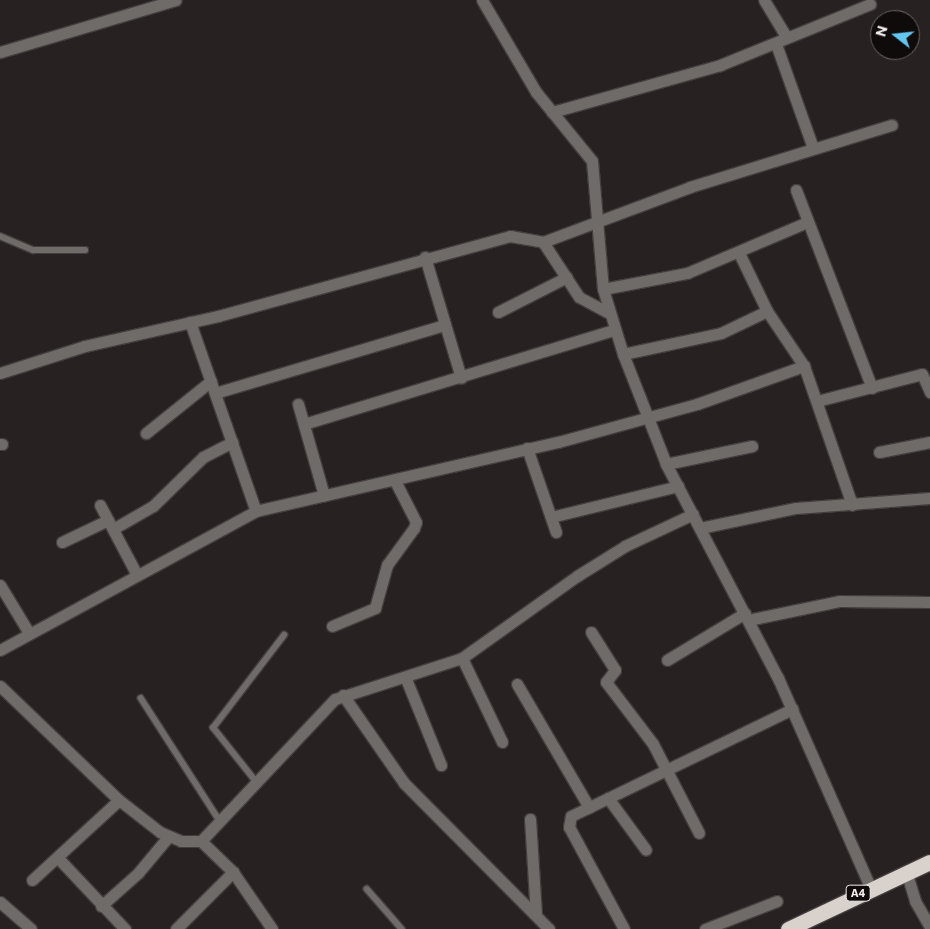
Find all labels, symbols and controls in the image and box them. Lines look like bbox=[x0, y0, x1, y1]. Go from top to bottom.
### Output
north arrow bbox=[870, 10, 920, 60]
text: N bbox=[871, 24, 891, 38]
road number: A4 bbox=[846, 884, 870, 901]

